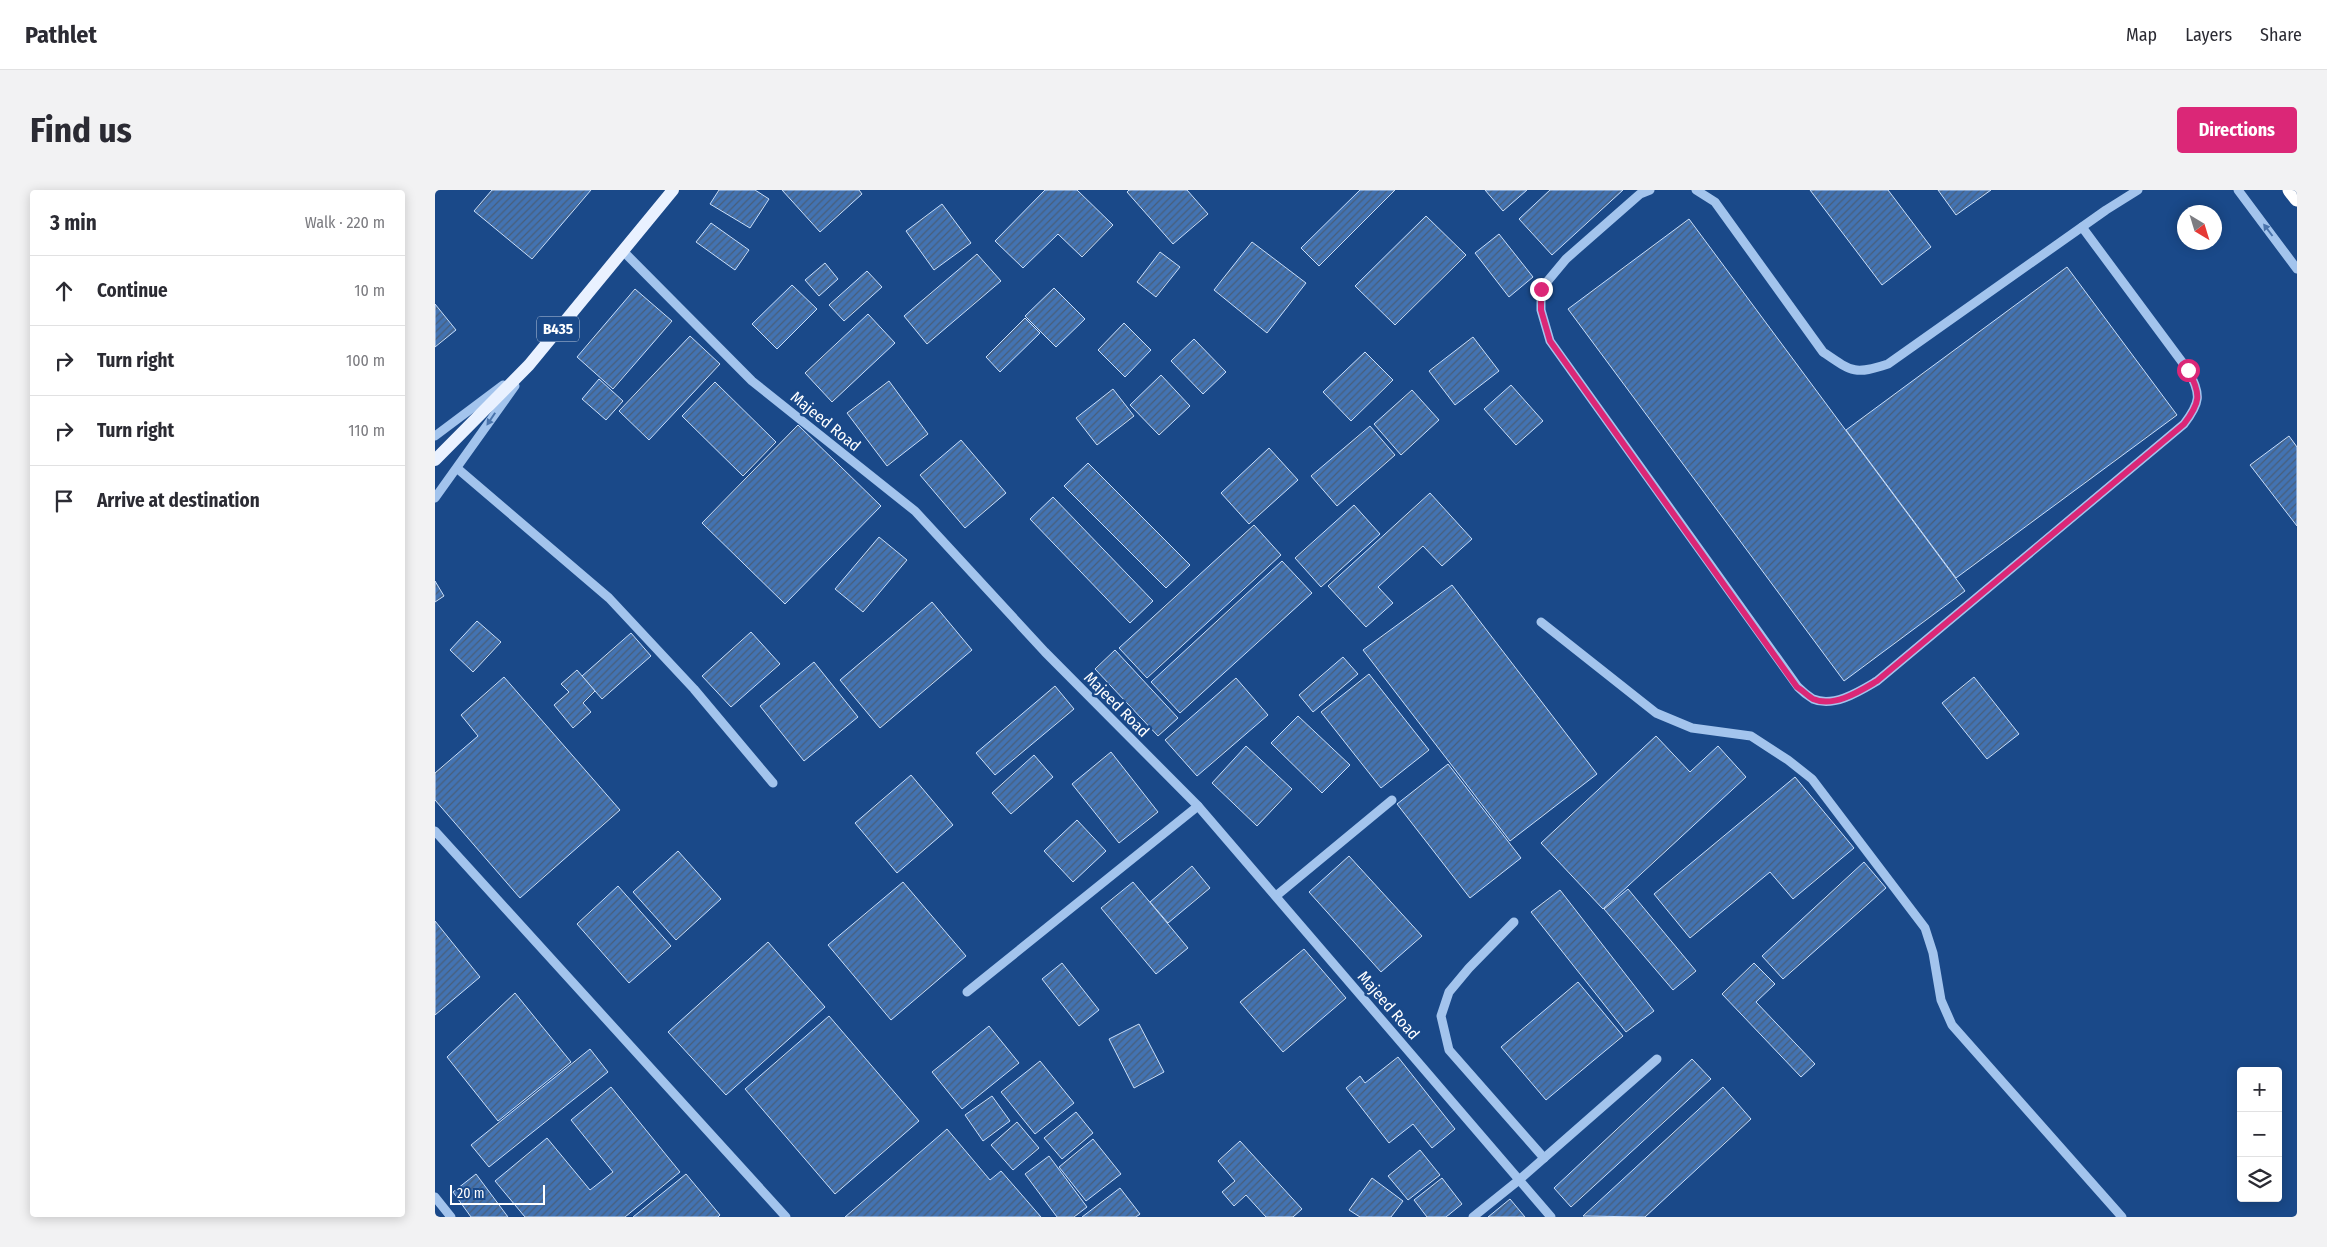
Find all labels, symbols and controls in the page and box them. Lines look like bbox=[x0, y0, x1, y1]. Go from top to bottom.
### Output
text: Pathlet bbox=[25, 21, 97, 49]
text: Map bbox=[2126, 24, 2157, 46]
text: Layers bbox=[2185, 24, 2232, 46]
text: Share bbox=[2260, 24, 2302, 46]
button: Directions bbox=[2177, 107, 2297, 153]
text: Find us bbox=[30, 109, 132, 151]
north arrow bbox=[2177, 205, 2222, 250]
text: 3 min bbox=[50, 210, 97, 236]
text: Walk · 220 m bbox=[305, 213, 385, 232]
one-way arrow bbox=[2262, 224, 2273, 237]
icon: ahead bbox=[50, 277, 78, 305]
route end bbox=[1530, 278, 1553, 301]
text: Continue bbox=[97, 279, 168, 302]
text: 10 m bbox=[354, 281, 385, 300]
road number: B435 bbox=[537, 316, 579, 342]
icon: right bbox=[50, 347, 78, 375]
text: Turn right bbox=[97, 349, 174, 372]
text: 100 m bbox=[346, 351, 385, 370]
route start bbox=[2177, 359, 2200, 382]
street label: Majeed Road bbox=[787, 387, 864, 455]
one-way arrow bbox=[487, 413, 496, 426]
icon: right bbox=[50, 417, 78, 445]
text: Turn right bbox=[97, 419, 174, 442]
text: 110 m bbox=[348, 421, 385, 440]
icon: arrive bbox=[50, 487, 78, 515]
text: Arrive at destination bbox=[97, 489, 260, 512]
street label: Majeed Road bbox=[1080, 668, 1153, 741]
street label: Majeed Road bbox=[1354, 967, 1423, 1043]
map controls bbox=[2237, 1067, 2282, 1202]
button: + bbox=[2237, 1067, 2282, 1112]
button: − bbox=[2237, 1112, 2282, 1157]
button: layers bbox=[2237, 1157, 2282, 1202]
scale bar bbox=[450, 1182, 545, 1205]
text: 20 m bbox=[457, 1185, 485, 1202]

